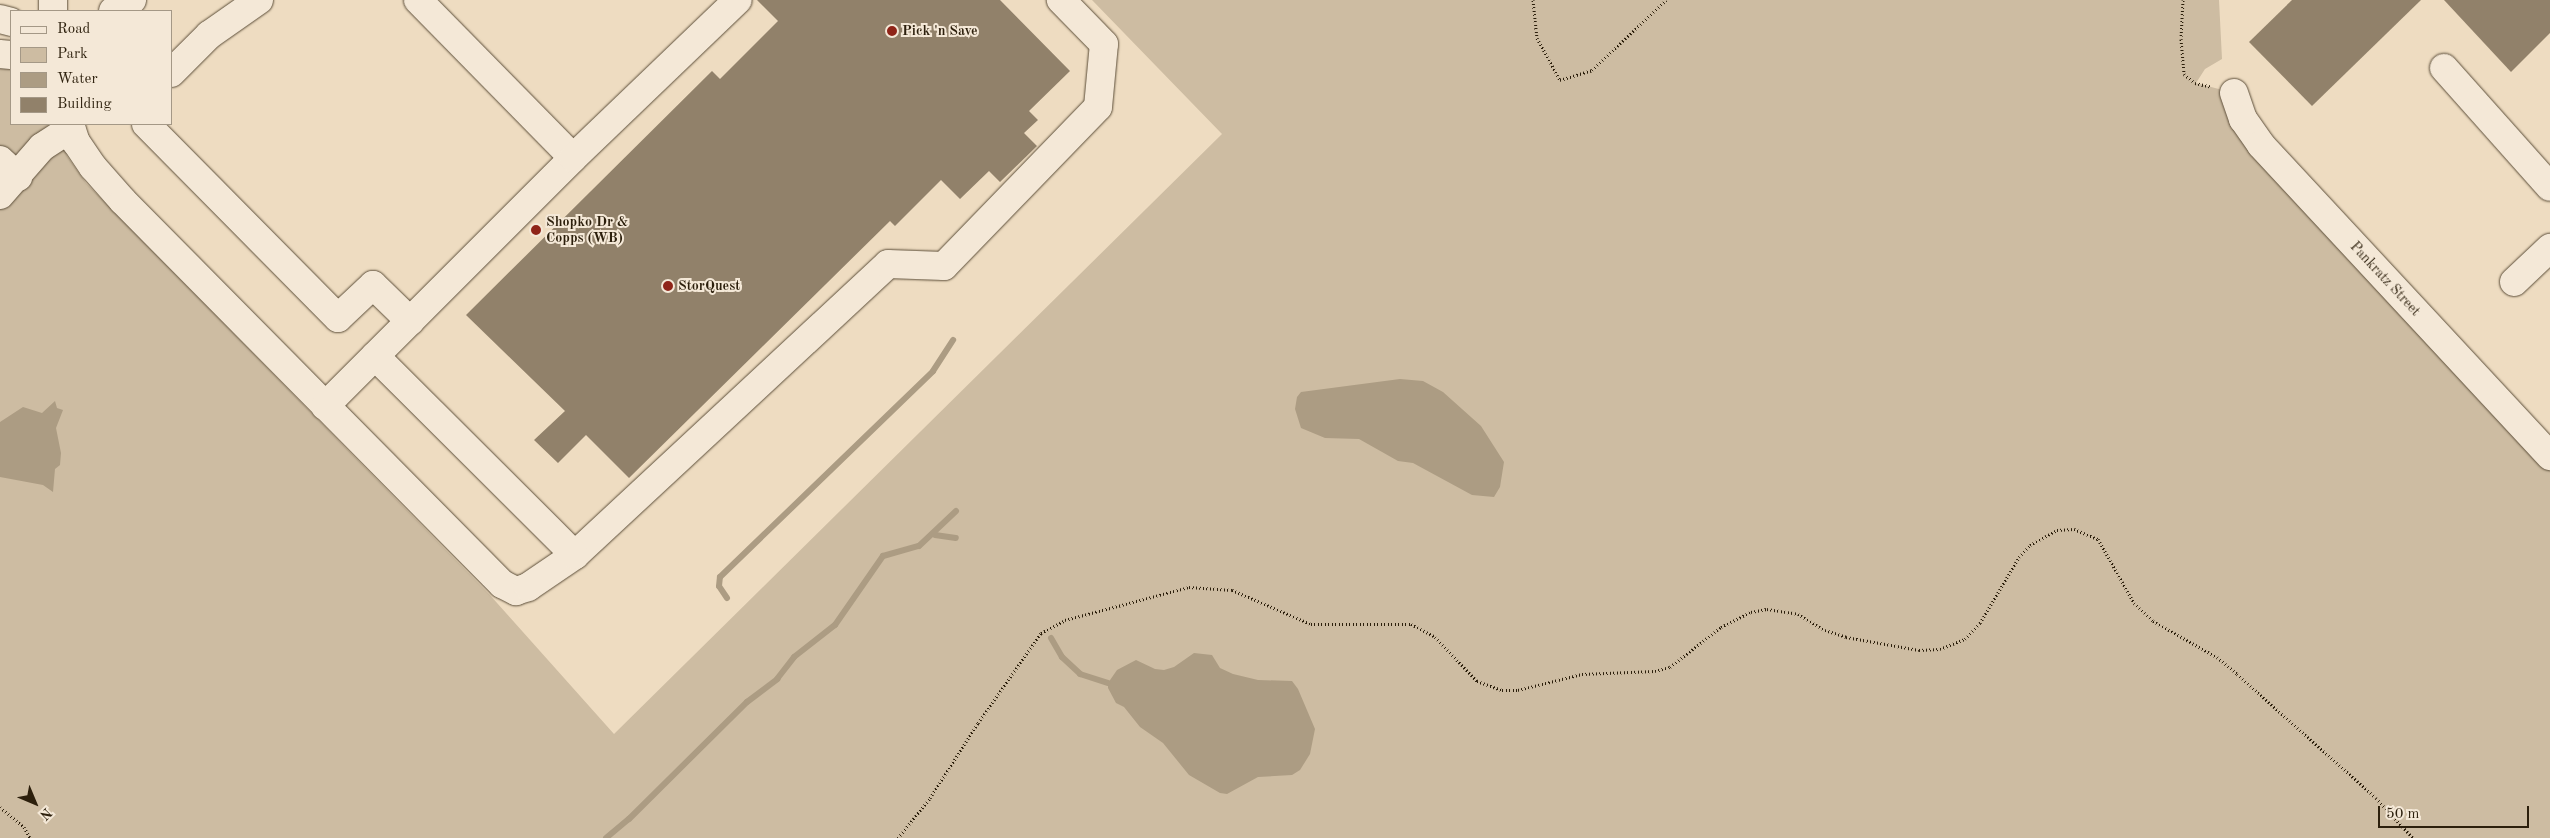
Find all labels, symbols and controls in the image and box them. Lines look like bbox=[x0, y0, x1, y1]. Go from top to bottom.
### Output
legend bbox=[10, 10, 172, 125]
text: Road bbox=[57, 22, 90, 37]
place label: Pick 'n Save bbox=[902, 23, 978, 39]
marker: Pick 'n Save bbox=[886, 25, 898, 37]
text: Park bbox=[57, 47, 88, 62]
text: Water bbox=[57, 72, 98, 87]
text: Building bbox=[57, 97, 112, 112]
place label: Shopko Dr & Copps (WB) bbox=[546, 214, 628, 246]
marker: Shopko Dr & Copps (WB) bbox=[530, 224, 542, 236]
street label: Pankratz Street bbox=[2346, 238, 2424, 320]
place label: StorQuest bbox=[678, 278, 740, 294]
marker: StorQuest bbox=[662, 280, 674, 292]
north arrow bbox=[10, 778, 60, 828]
scale bar bbox=[2380, 796, 2531, 828]
text: N bbox=[37, 805, 54, 822]
text: 50 m bbox=[2386, 807, 2420, 822]

